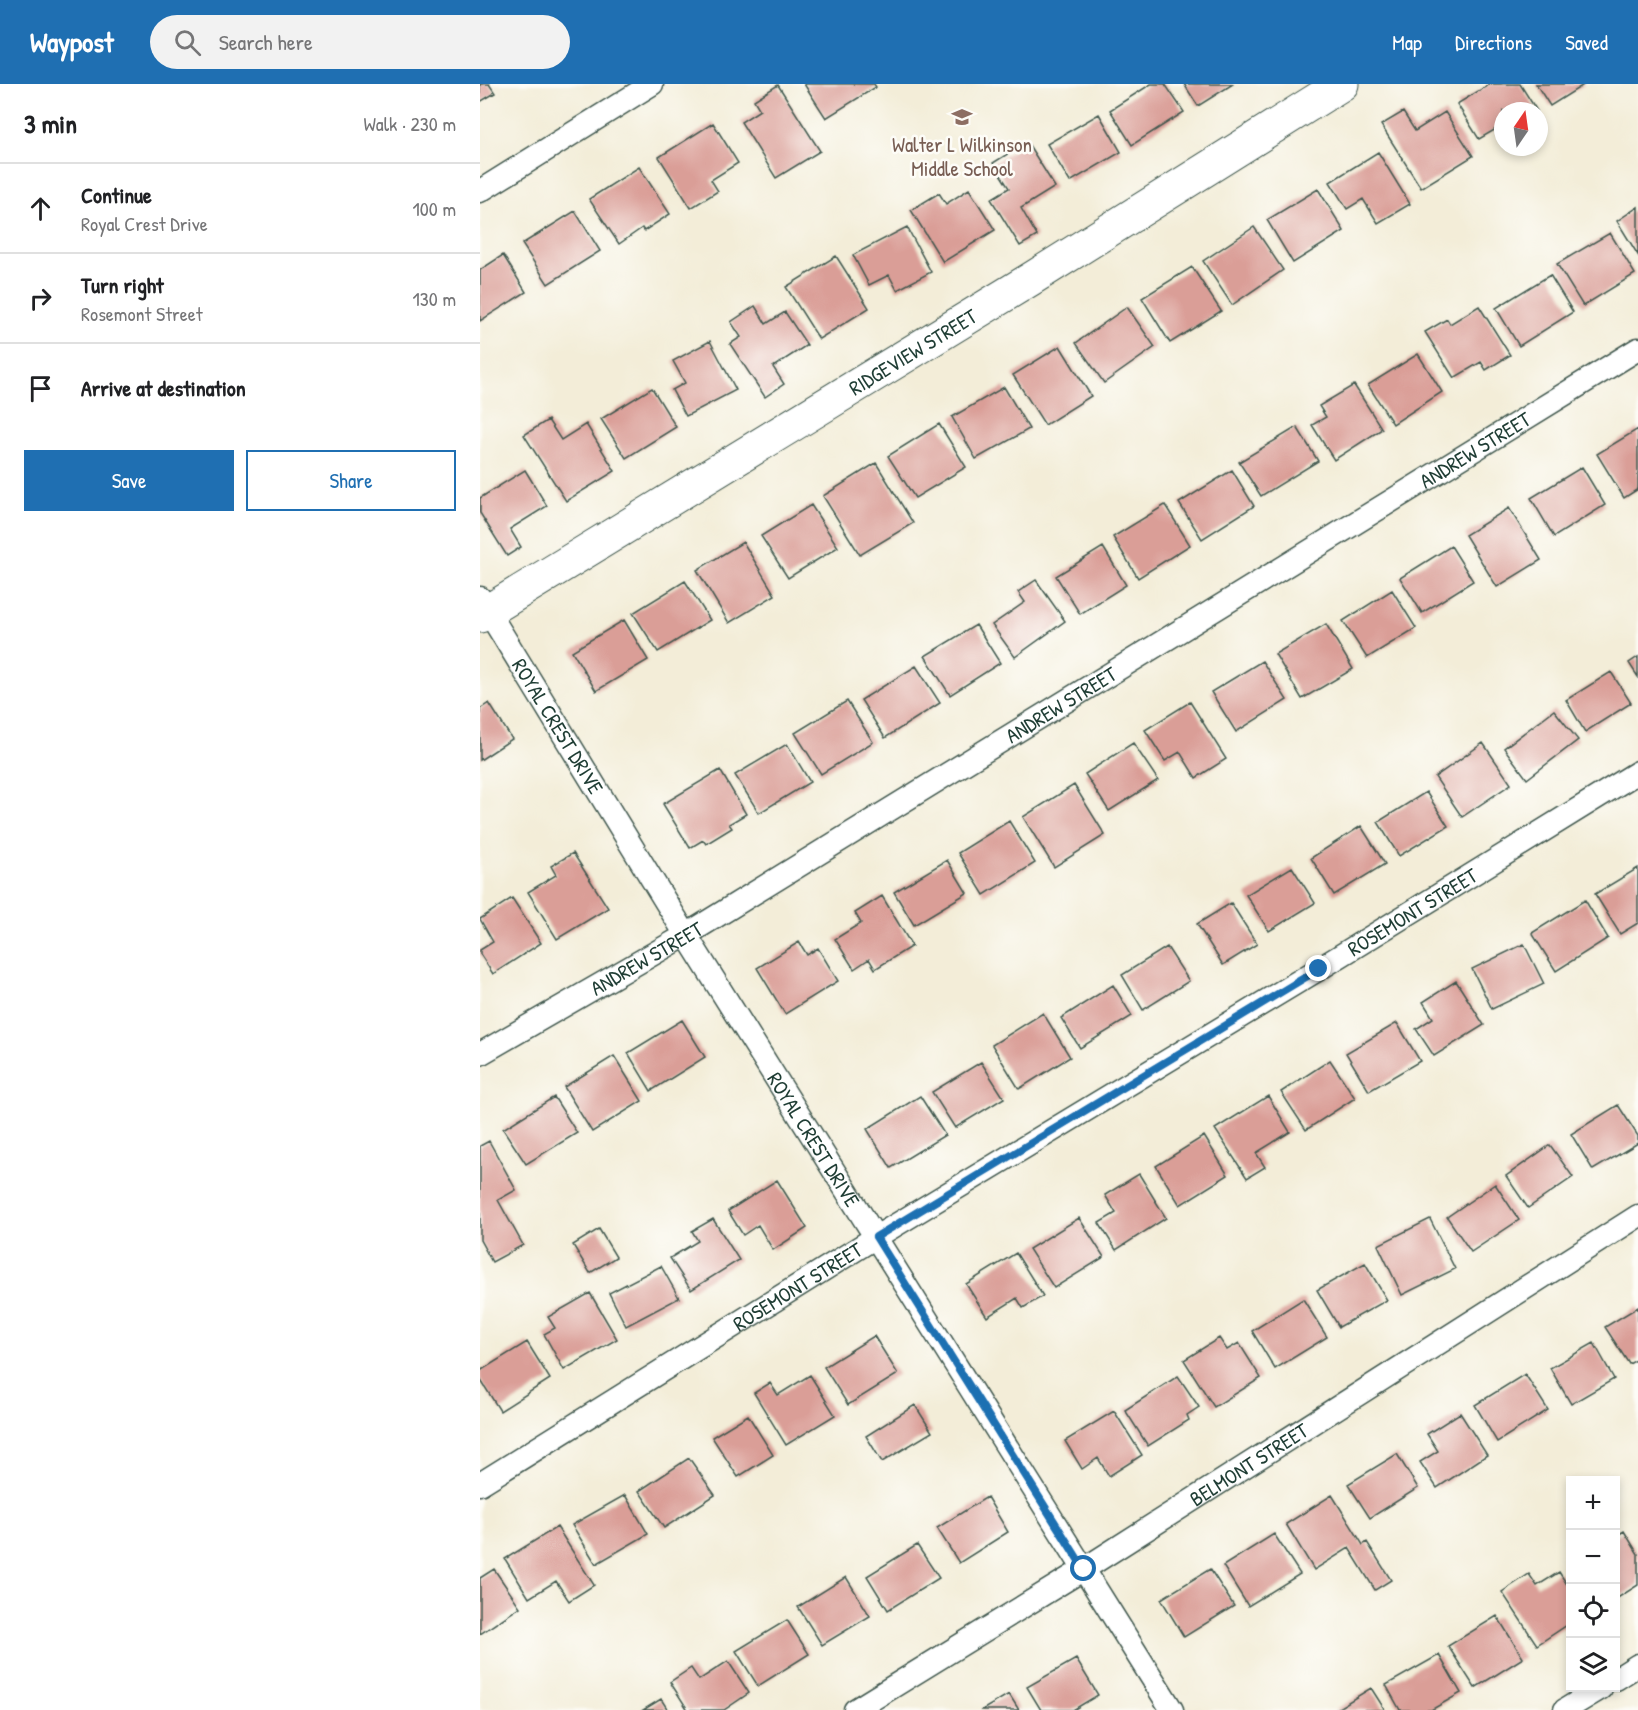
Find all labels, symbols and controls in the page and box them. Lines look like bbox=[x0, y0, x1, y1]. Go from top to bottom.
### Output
search box bbox=[150, 15, 570, 69]
text: Waypost bbox=[30, 23, 114, 61]
icon: search bbox=[171, 26, 204, 59]
text: Search here bbox=[219, 27, 313, 57]
text: Map bbox=[1392, 28, 1422, 57]
text: Directions bbox=[1455, 28, 1532, 57]
text: Saved bbox=[1565, 28, 1608, 57]
north arrow bbox=[1494, 102, 1548, 156]
school or university icon: Walter L Wilkinson Middle School bbox=[950, 105, 974, 129]
text: 3 min bbox=[24, 106, 77, 141]
text: Walk · 230 m bbox=[364, 110, 456, 137]
place label: Walter L Wilkinson Middle School bbox=[892, 130, 1032, 183]
text: Continue bbox=[81, 180, 152, 210]
icon: ahead bbox=[24, 192, 57, 225]
text: 100 m bbox=[413, 195, 456, 222]
text: Royal Crest Drive bbox=[81, 210, 208, 237]
text: Turn right bbox=[81, 270, 164, 300]
icon: right bbox=[24, 282, 57, 315]
text: 130 m bbox=[413, 285, 456, 312]
text: Rosemont Street bbox=[81, 300, 203, 327]
street label: RIDGEVIEW STREET bbox=[843, 301, 983, 402]
icon: arrive bbox=[24, 372, 57, 405]
text: Arrive at destination bbox=[81, 373, 246, 403]
street label: ANDREW STREET bbox=[1414, 404, 1537, 495]
button: Save bbox=[24, 450, 234, 511]
button: Share bbox=[246, 450, 456, 511]
street label: ROYAL CREST DRIVE bbox=[506, 653, 611, 799]
street label: ANDREW STREET bbox=[1000, 658, 1123, 750]
street label: ROSEMONT STREET bbox=[1342, 860, 1484, 963]
street label: ANDREW STREET bbox=[585, 913, 709, 1002]
route end bbox=[1305, 955, 1331, 981]
street label: ROYAL CREST DRIVE bbox=[761, 1066, 867, 1212]
street label: ROSEMONT STREET bbox=[727, 1234, 869, 1337]
street label: BELMONT STREET bbox=[1184, 1415, 1314, 1513]
map controls bbox=[1566, 1476, 1620, 1692]
button: + bbox=[1566, 1476, 1620, 1530]
button: − bbox=[1566, 1530, 1620, 1584]
route start bbox=[1070, 1555, 1096, 1581]
button: locate bbox=[1566, 1584, 1620, 1638]
button: layers bbox=[1566, 1638, 1620, 1692]

